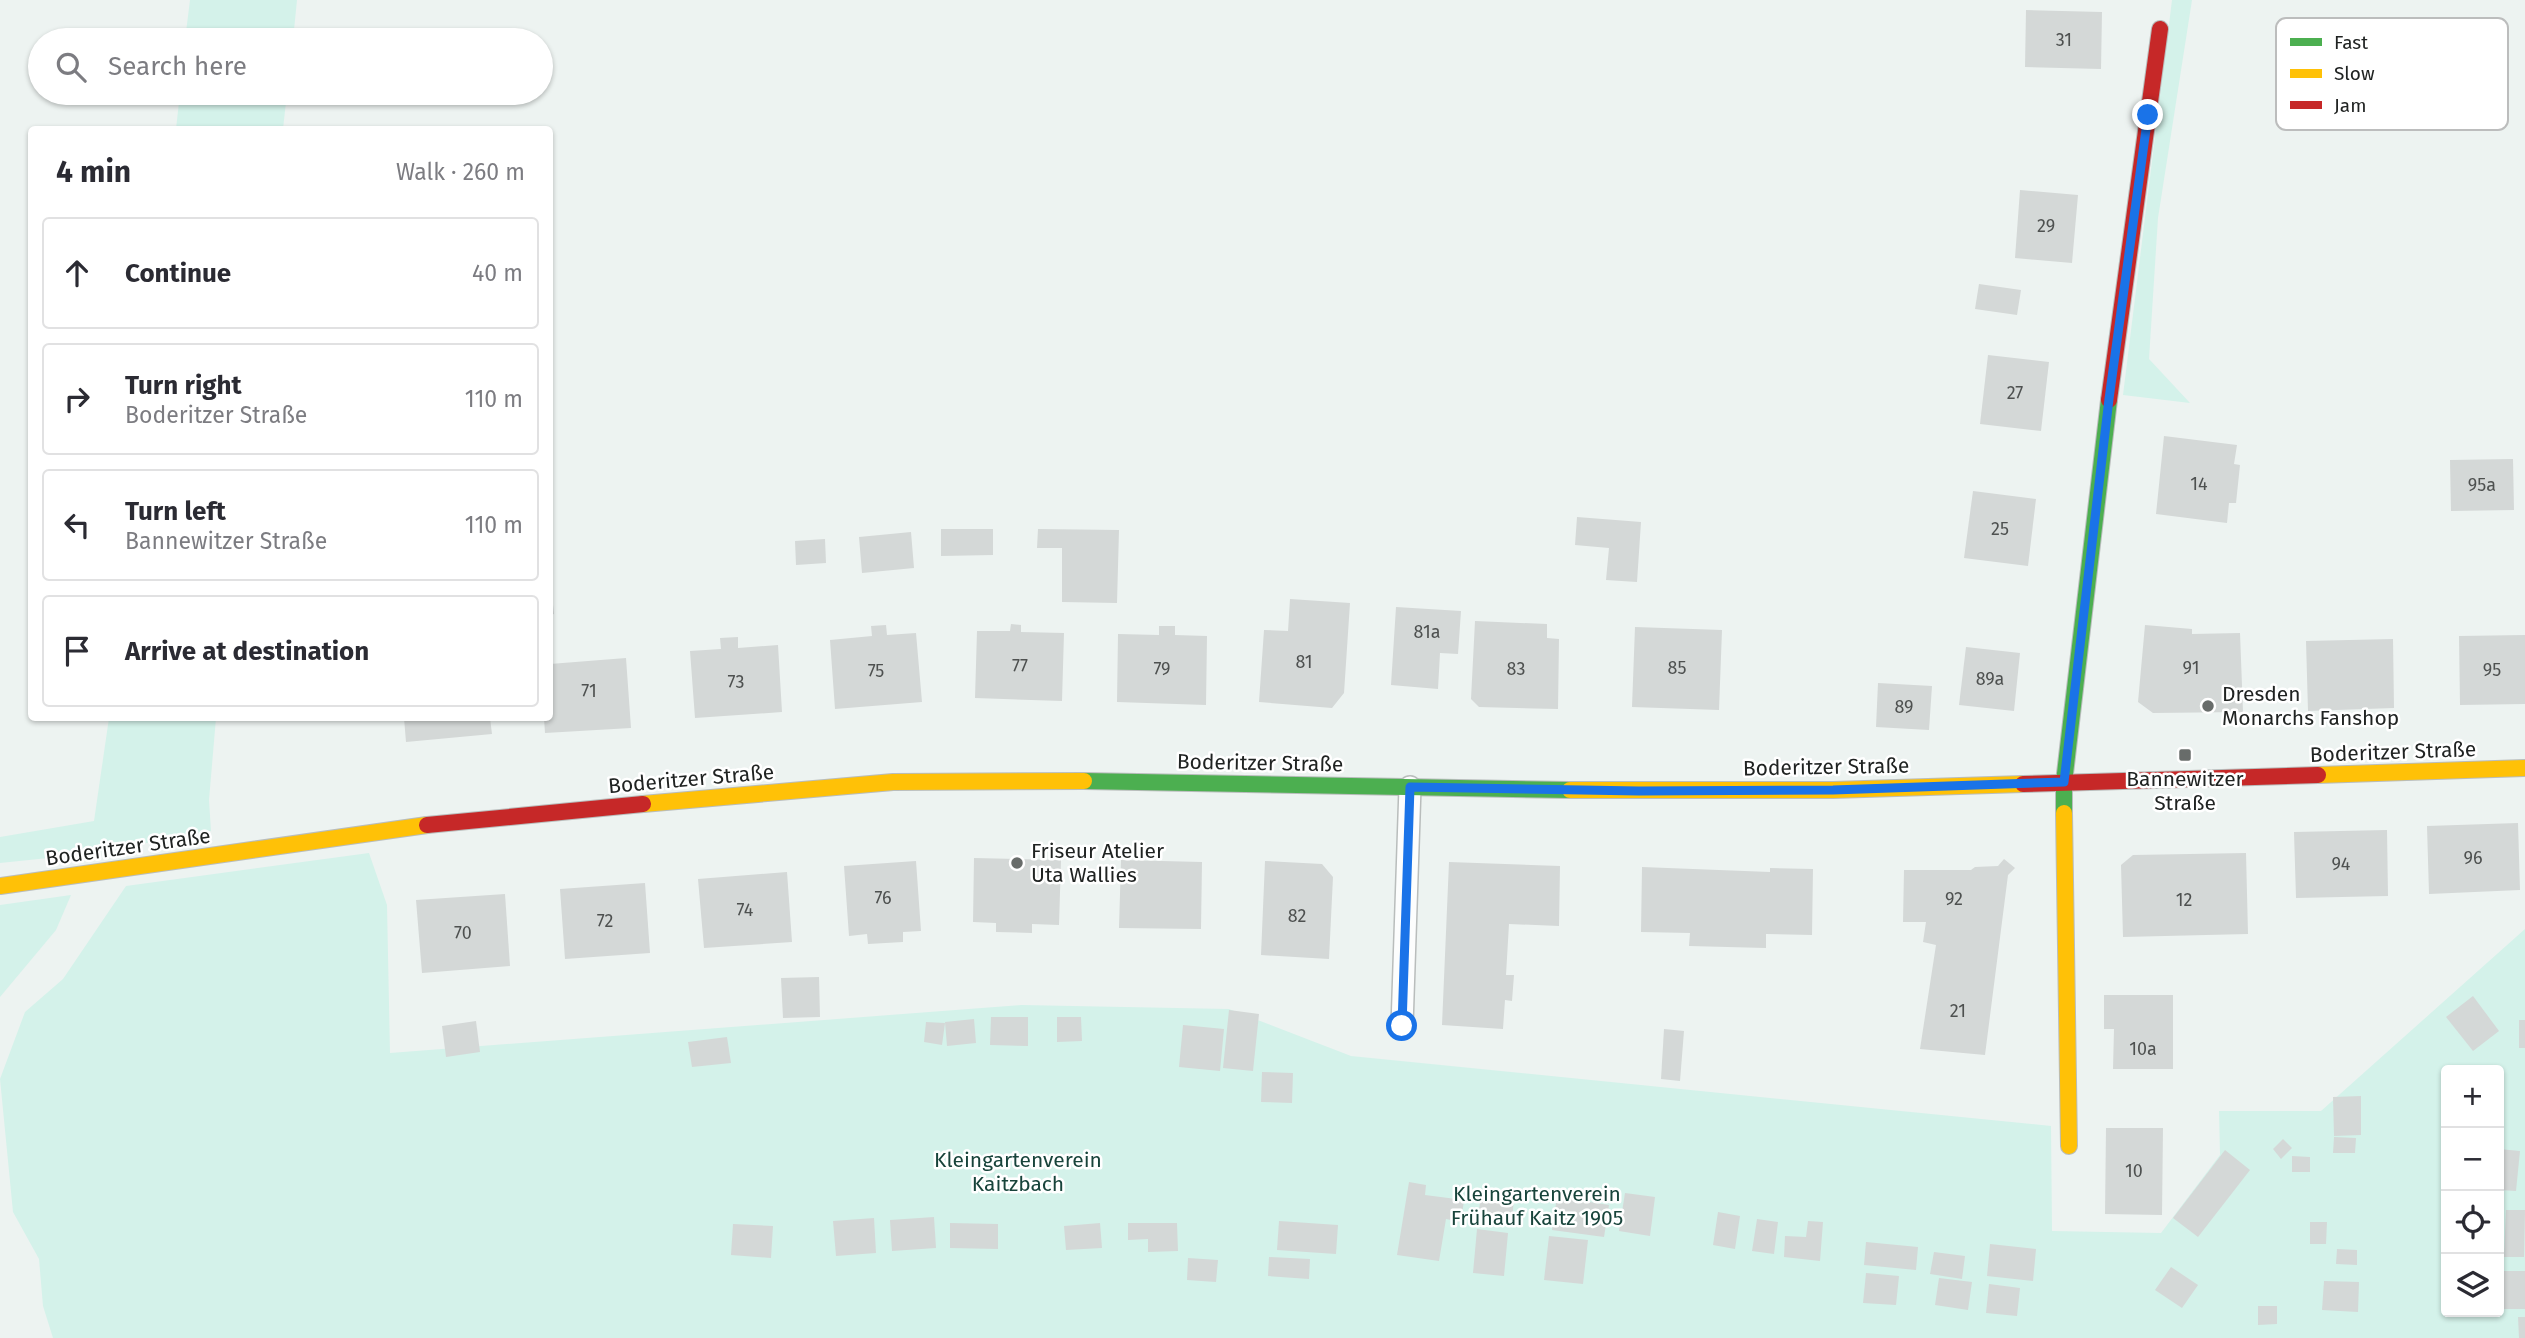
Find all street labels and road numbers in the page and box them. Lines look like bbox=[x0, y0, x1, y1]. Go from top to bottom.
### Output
street label: Boderitzer Straße bbox=[2309, 736, 2477, 768]
street label: Boderitzer Straße bbox=[1177, 749, 1343, 777]
street label: Boderitzer Straße bbox=[1743, 753, 1909, 781]
street label: Boderitzer Straße bbox=[607, 759, 775, 799]
street label: Boderitzer Straße bbox=[44, 823, 212, 871]

